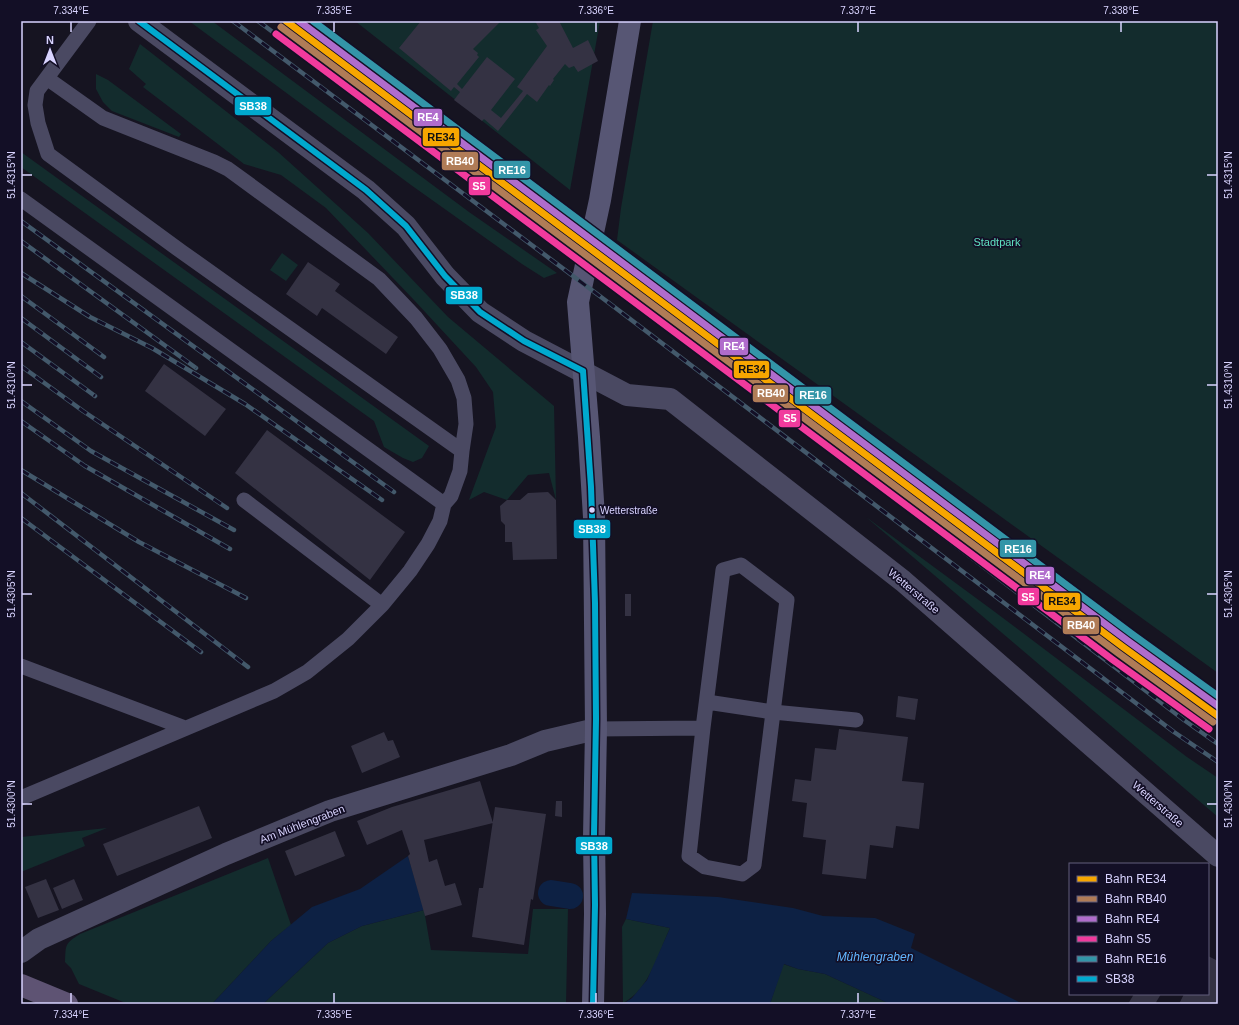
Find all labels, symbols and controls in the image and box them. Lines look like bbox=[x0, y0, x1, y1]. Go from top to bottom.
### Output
text: 7.334°E bbox=[53, 5, 89, 16]
text: 7.335°E bbox=[316, 5, 352, 16]
text: 7.336°E bbox=[578, 5, 614, 16]
text: 7.337°E bbox=[840, 5, 876, 16]
text: 7.338°E bbox=[1103, 5, 1139, 16]
north arrow bbox=[30, 30, 70, 70]
text: N bbox=[46, 34, 54, 46]
line badge: SB38 bbox=[234, 96, 272, 116]
text: SB38 bbox=[239, 100, 267, 112]
line badge: RE4 bbox=[413, 108, 443, 127]
text: RE4 bbox=[417, 111, 440, 123]
line badge: RE34 bbox=[422, 127, 460, 147]
text: RE34 bbox=[427, 131, 456, 143]
text: 51.4315°N bbox=[6, 151, 17, 199]
line badge: RB40 bbox=[441, 151, 479, 171]
text: 51.4315°N bbox=[1223, 151, 1234, 199]
text: RB40 bbox=[446, 155, 474, 167]
line badge: RE16 bbox=[493, 160, 531, 179]
text: RE16 bbox=[498, 164, 526, 176]
line badge: S5 bbox=[468, 176, 491, 196]
text: S5 bbox=[472, 180, 486, 192]
park label: Stadtpark bbox=[973, 236, 1021, 248]
line badge: SB38 bbox=[445, 286, 483, 305]
text: SB38 bbox=[450, 289, 478, 301]
line badge: RE4 bbox=[719, 337, 749, 356]
text: RE4 bbox=[723, 340, 746, 352]
line badge: RE34 bbox=[733, 360, 770, 379]
text: 51.4310°N bbox=[6, 361, 17, 409]
text: 51.4310°N bbox=[1223, 361, 1234, 409]
text: RE34 bbox=[738, 363, 767, 375]
line badge: RB40 bbox=[752, 384, 789, 403]
line badge: RE16 bbox=[794, 386, 832, 405]
text: RB40 bbox=[757, 387, 785, 399]
text: RE16 bbox=[799, 389, 827, 401]
line badge: S5 bbox=[778, 409, 801, 428]
text: S5 bbox=[783, 412, 797, 424]
marker: Wetterstraße bbox=[587, 505, 597, 515]
place label: Wetterstraße bbox=[600, 505, 658, 516]
line badge: SB38 bbox=[573, 519, 611, 539]
text: SB38 bbox=[578, 523, 606, 535]
line badge: RE16 bbox=[999, 539, 1037, 558]
text: RE16 bbox=[1004, 543, 1032, 555]
street label: Wetterstraße bbox=[886, 566, 942, 616]
line badge: RE4 bbox=[1025, 566, 1055, 585]
text: RE4 bbox=[1029, 569, 1052, 581]
text: 51.4305°N bbox=[6, 570, 17, 618]
text: 51.4305°N bbox=[1223, 570, 1234, 618]
line badge: S5 bbox=[1017, 587, 1040, 606]
text: S5 bbox=[1021, 591, 1035, 603]
line badge: RE34 bbox=[1043, 592, 1081, 611]
text: RE34 bbox=[1048, 595, 1077, 607]
line badge: RB40 bbox=[1062, 616, 1100, 635]
text: RB40 bbox=[1067, 619, 1095, 631]
street label: Wetterstraße bbox=[1130, 779, 1186, 829]
text: 51.4300°N bbox=[6, 780, 17, 828]
text: 51.4300°N bbox=[1223, 780, 1234, 828]
street label: Am Mühlengraben bbox=[258, 802, 346, 846]
line badge: SB38 bbox=[575, 836, 613, 855]
text: SB38 bbox=[580, 840, 608, 852]
legend bbox=[1069, 863, 1209, 995]
text: Bahn RE34 bbox=[1105, 872, 1167, 886]
text: Bahn RB40 bbox=[1105, 892, 1167, 906]
text: Bahn RE4 bbox=[1105, 912, 1160, 926]
text: Bahn S5 bbox=[1105, 932, 1151, 946]
water label: Mühlengraben bbox=[837, 950, 914, 964]
text: Bahn RE16 bbox=[1105, 952, 1167, 966]
text: SB38 bbox=[1105, 972, 1135, 986]
text: 7.334°E bbox=[53, 1009, 89, 1020]
text: 7.335°E bbox=[316, 1009, 352, 1020]
text: 7.336°E bbox=[578, 1009, 614, 1020]
text: 7.337°E bbox=[840, 1009, 876, 1020]

